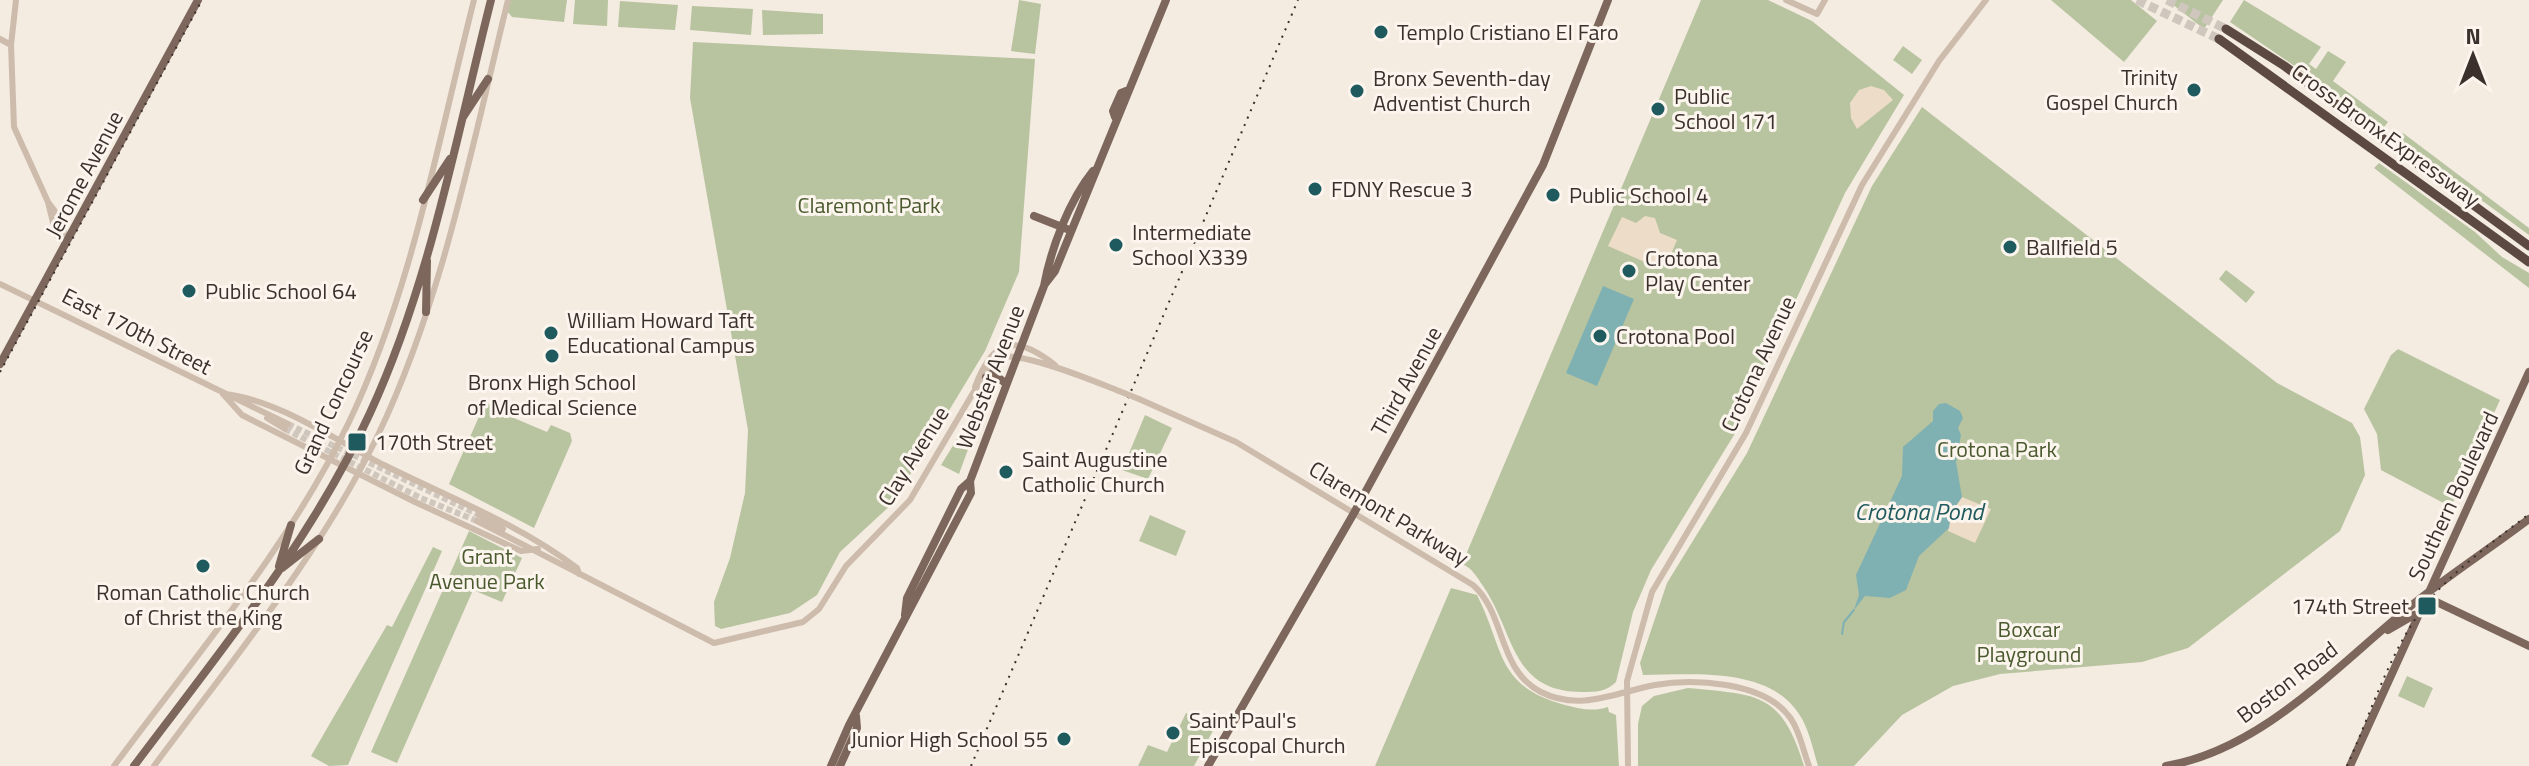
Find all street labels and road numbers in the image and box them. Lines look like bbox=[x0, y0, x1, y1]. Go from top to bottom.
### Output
street label: Cross Bronx Expressway bbox=[2285, 55, 2488, 215]
street label: Jerome Avenue bbox=[36, 104, 132, 244]
street label: East 170th Street bbox=[56, 279, 218, 384]
street label: Crotona Avenue bbox=[1712, 290, 1804, 438]
street label: Webster Avenue bbox=[947, 300, 1033, 454]
street label: Third Avenue bbox=[1362, 320, 1450, 442]
street label: Grand Concourse bbox=[284, 324, 382, 480]
street label: Clay Avenue bbox=[869, 399, 957, 513]
street label: Southern Boulevard bbox=[2399, 406, 2507, 586]
street label: Claremont Parkway bbox=[1303, 452, 1476, 574]
street label: Boston Road bbox=[2229, 633, 2345, 731]

